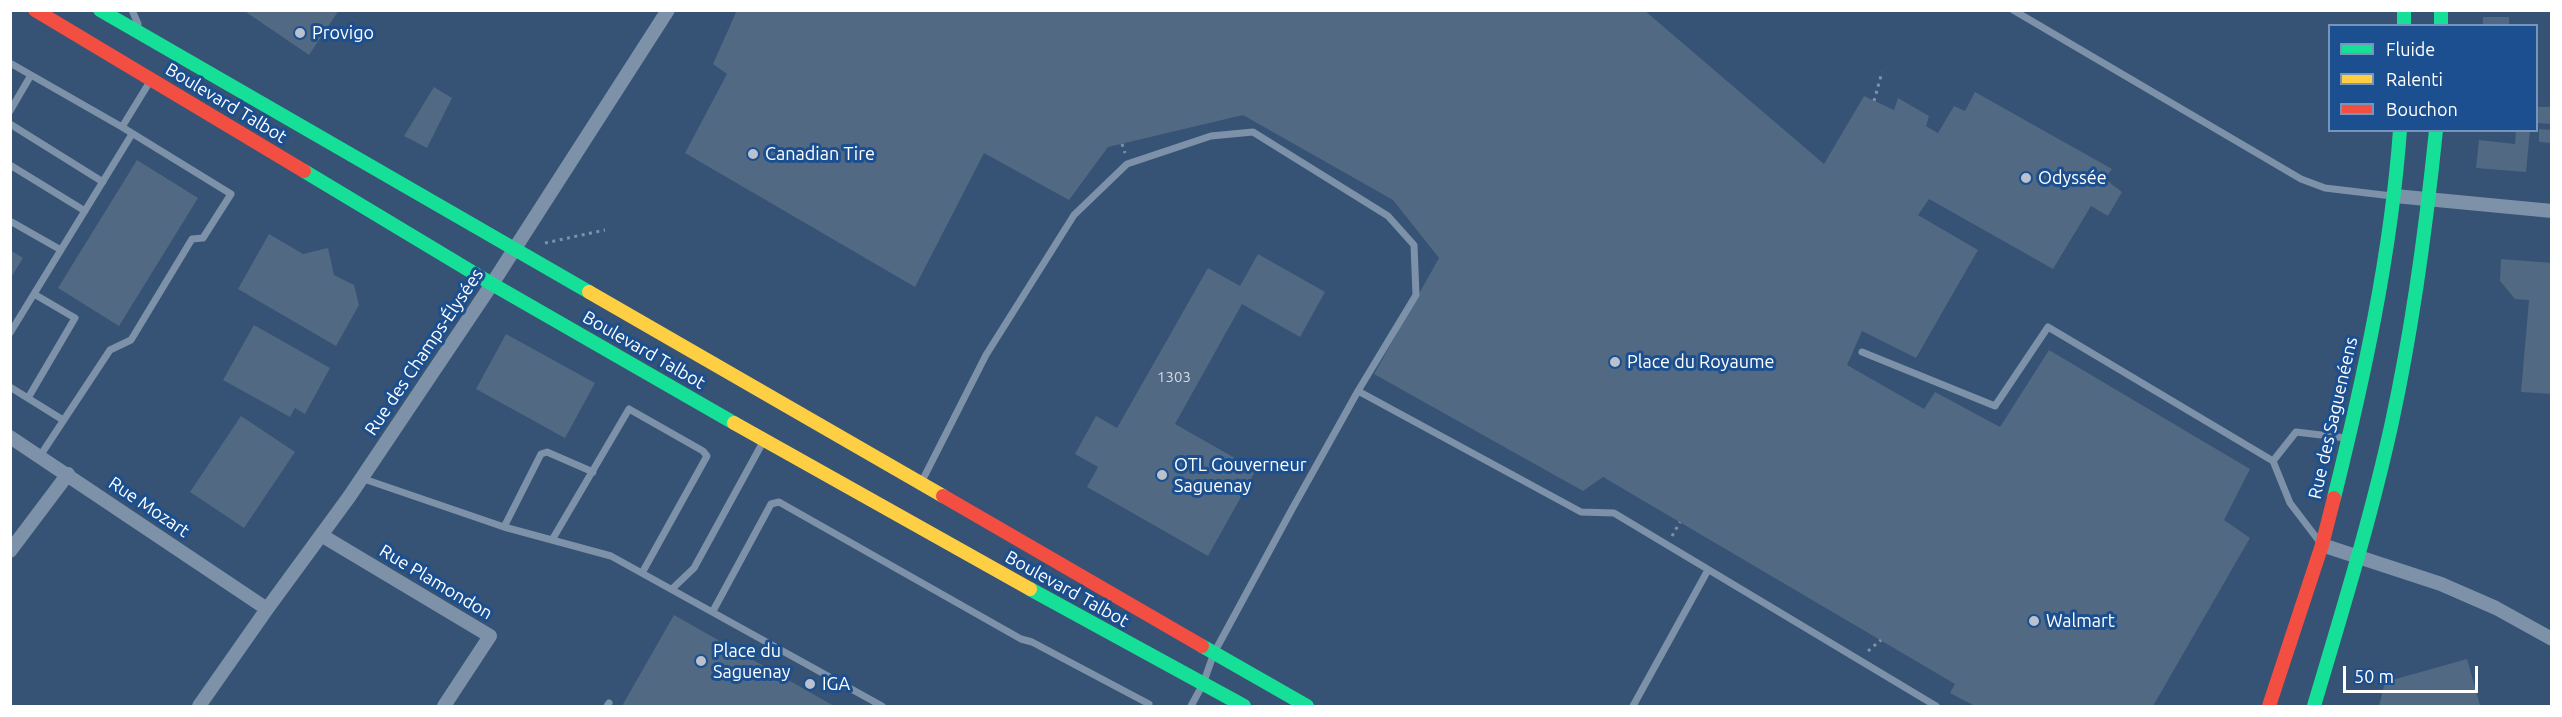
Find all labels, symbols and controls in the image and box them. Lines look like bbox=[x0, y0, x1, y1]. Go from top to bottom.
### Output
place label: Provigo bbox=[312, 22, 374, 44]
legend bbox=[2328, 24, 2538, 132]
marker: Provigo bbox=[293, 26, 307, 40]
text: Fluide bbox=[2386, 39, 2435, 59]
street label: Boulevard Talbot bbox=[161, 58, 291, 148]
text: Ralenti bbox=[2386, 69, 2443, 89]
text: Bouchon bbox=[2386, 99, 2458, 119]
place label: Canadian Tire bbox=[765, 143, 875, 165]
marker: Canadian Tire bbox=[746, 147, 760, 161]
place label: Odyssée bbox=[2038, 167, 2107, 189]
marker: Odyssée bbox=[2019, 171, 2033, 185]
street label: Rue des Champs-Élysées bbox=[360, 264, 488, 440]
street label: Boulevard Talbot bbox=[579, 306, 709, 394]
street label: Rue des Saguenéens bbox=[2304, 335, 2362, 501]
place label: Place du Royaume bbox=[1627, 351, 1774, 373]
marker: Place du Royaume bbox=[1608, 355, 1622, 369]
house number: 1303 bbox=[1157, 368, 1191, 386]
place label: OTL Gouverneur Saguenay bbox=[1174, 454, 1306, 496]
marker: OTL Gouverneur Saguenay bbox=[1155, 468, 1169, 482]
street label: Rue Mozart bbox=[104, 472, 194, 542]
street label: Rue Plamondon bbox=[376, 540, 496, 624]
street label: Boulevard Talbot bbox=[1002, 546, 1132, 632]
place label: Walmart bbox=[2046, 610, 2115, 632]
marker: Walmart bbox=[2027, 614, 2041, 628]
place label: Place du Saguenay bbox=[713, 640, 790, 682]
marker: Place du Saguenay bbox=[694, 654, 708, 668]
scale bar bbox=[2346, 654, 2481, 692]
text: 50 m bbox=[2354, 666, 2394, 686]
place label: IGA bbox=[822, 673, 850, 695]
marker: IGA bbox=[803, 677, 817, 691]

